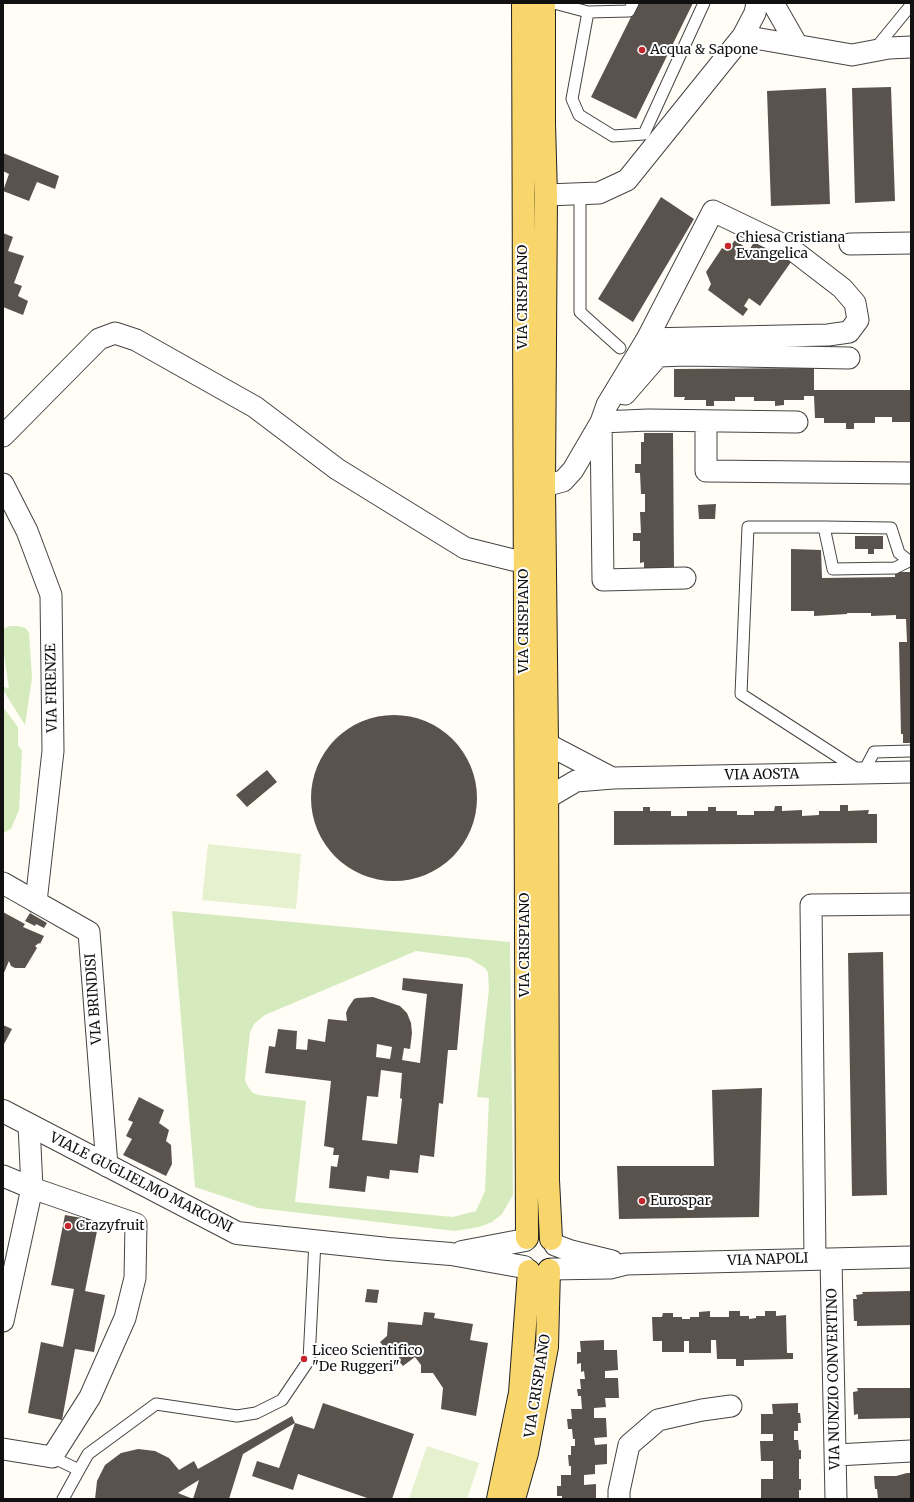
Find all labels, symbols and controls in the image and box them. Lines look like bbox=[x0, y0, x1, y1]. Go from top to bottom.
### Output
place label: Acqua & Sapone bbox=[650, 42, 758, 58]
marker: Acqua & Sapone bbox=[637, 45, 647, 55]
place label: Chiesa Cristiana Evangelica bbox=[736, 230, 845, 262]
marker: Chiesa Cristiana Evangelica bbox=[723, 241, 733, 251]
street label: VIA CRISPIANO bbox=[515, 245, 531, 349]
street label: VIA CRISPIANO bbox=[516, 569, 532, 673]
street label: VIA FIRENZE bbox=[43, 643, 61, 733]
street label: VIA AOSTA bbox=[725, 766, 799, 784]
street label: VIA CRISPIANO bbox=[517, 893, 533, 997]
street label: VIA BRINDISI bbox=[82, 953, 106, 1045]
street label: VIALE GUGLIELMO MARCONI bbox=[47, 1129, 235, 1237]
place label: Eurospar bbox=[650, 1193, 711, 1209]
marker: Eurospar bbox=[637, 1196, 647, 1206]
place label: Crazyfruit bbox=[76, 1218, 145, 1234]
marker: Crazyfruit bbox=[63, 1221, 73, 1231]
street label: VIA NAPOLI bbox=[727, 1250, 809, 1270]
street label: VIA NUNZIO CONVERTINO bbox=[824, 1288, 844, 1470]
street label: VIA CRISPIANO bbox=[522, 1333, 554, 1439]
place label: Liceo Scientifico "De Ruggeri" bbox=[312, 1343, 423, 1376]
marker: Liceo Scientifico "De Ruggeri" bbox=[299, 1354, 309, 1364]

